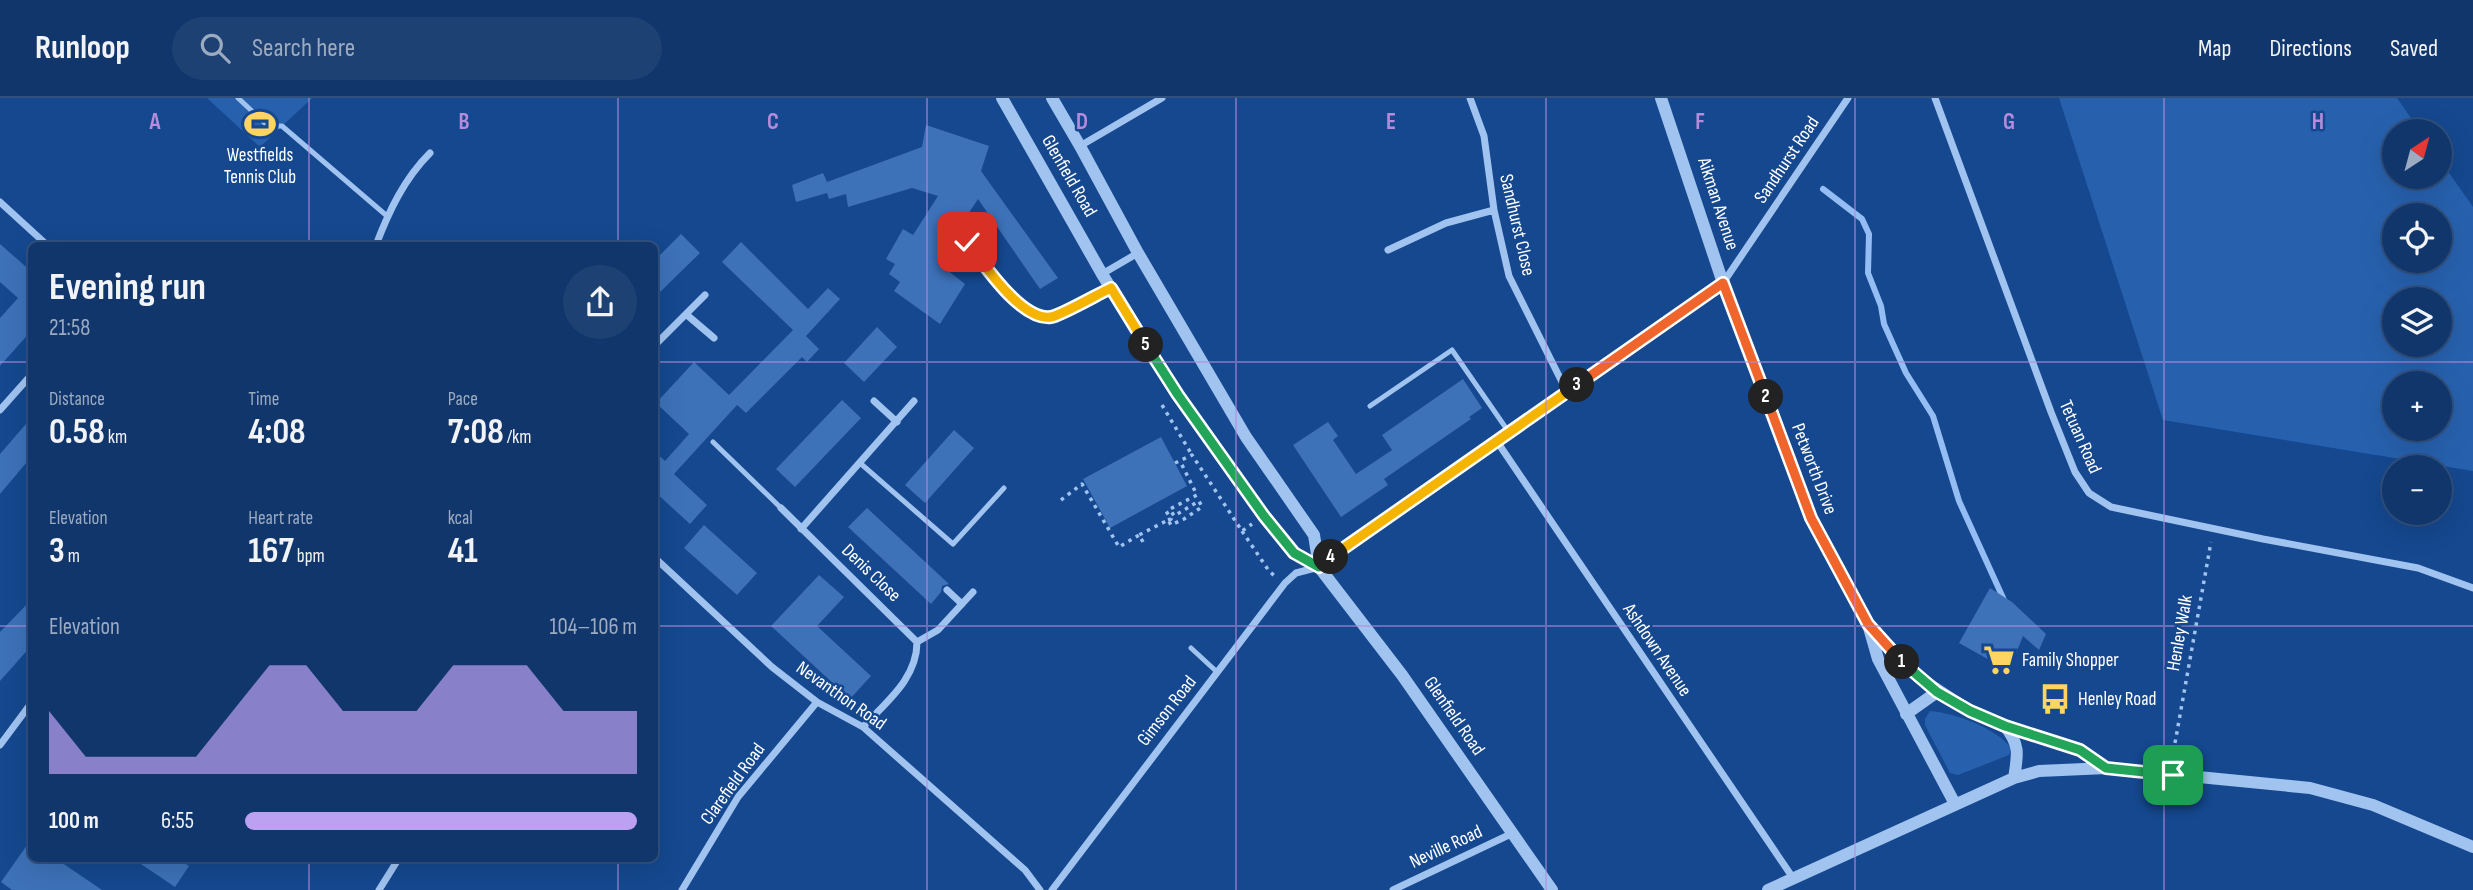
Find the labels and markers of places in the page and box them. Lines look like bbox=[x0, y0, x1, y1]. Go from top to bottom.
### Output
sports icon: Westfields Tennis Club bbox=[243, 107, 277, 141]
place label: Westfields Tennis Club bbox=[224, 144, 296, 189]
pin bbox=[937, 212, 997, 272]
pin: 5 bbox=[1128, 328, 1164, 362]
pin: 3 bbox=[1560, 368, 1594, 402]
pin: 2 bbox=[1748, 380, 1784, 414]
pin: 4 bbox=[1314, 540, 1348, 574]
supermarket icon: Family Shopper bbox=[1982, 643, 2016, 677]
pin: 1 bbox=[1884, 644, 1920, 680]
place label: Family Shopper bbox=[2022, 649, 2119, 672]
bus stop icon: Henley Road bbox=[2038, 682, 2072, 716]
place label: Henley Road bbox=[2078, 688, 2156, 711]
pin bbox=[2143, 745, 2203, 805]

